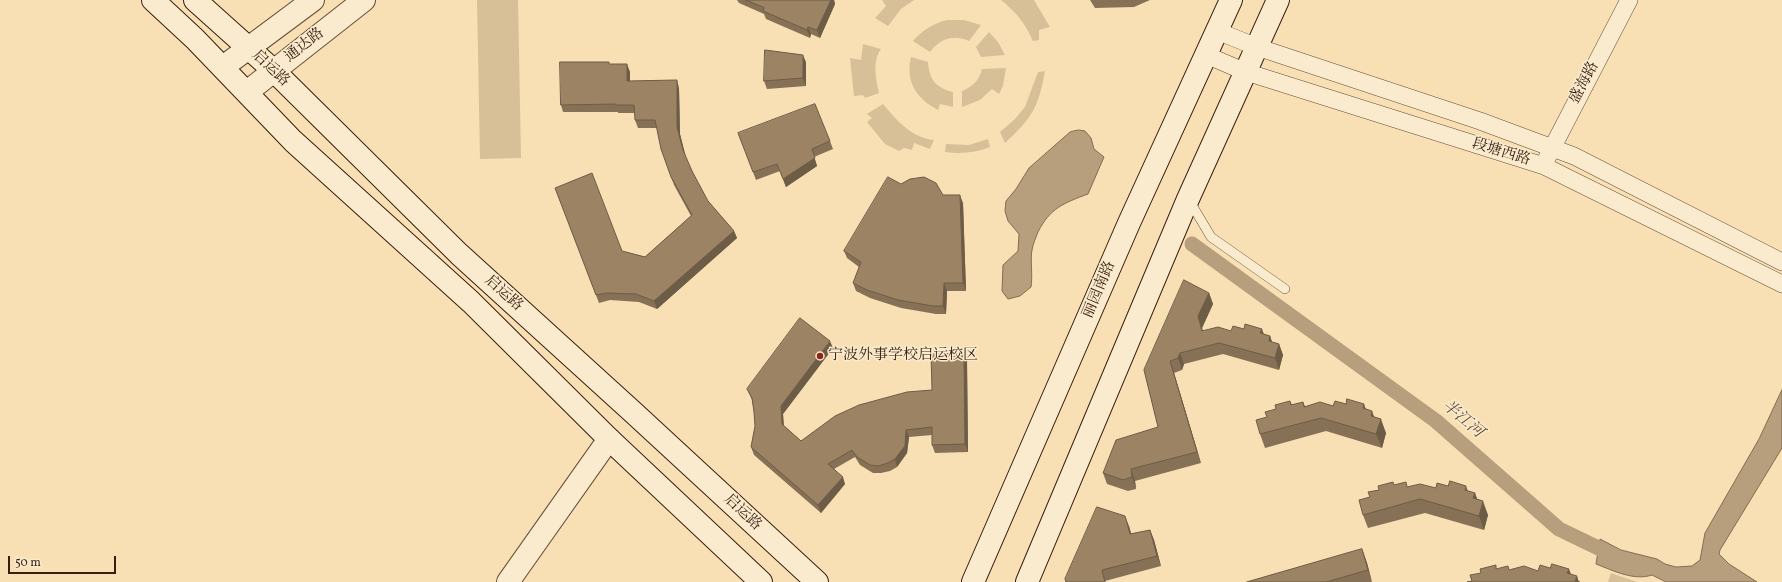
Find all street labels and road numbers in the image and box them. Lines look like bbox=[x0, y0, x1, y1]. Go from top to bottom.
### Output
street label: 通达路 bbox=[282, 25, 328, 67]
street label: 启运路 bbox=[247, 47, 293, 91]
street label: 盛海路 bbox=[1566, 59, 1604, 107]
street label: 段塘西路 bbox=[1470, 136, 1532, 170]
street label: 丽园南路 bbox=[1080, 259, 1120, 321]
street label: 启运路 bbox=[480, 272, 526, 316]
street label: 启运路 bbox=[719, 491, 765, 535]

